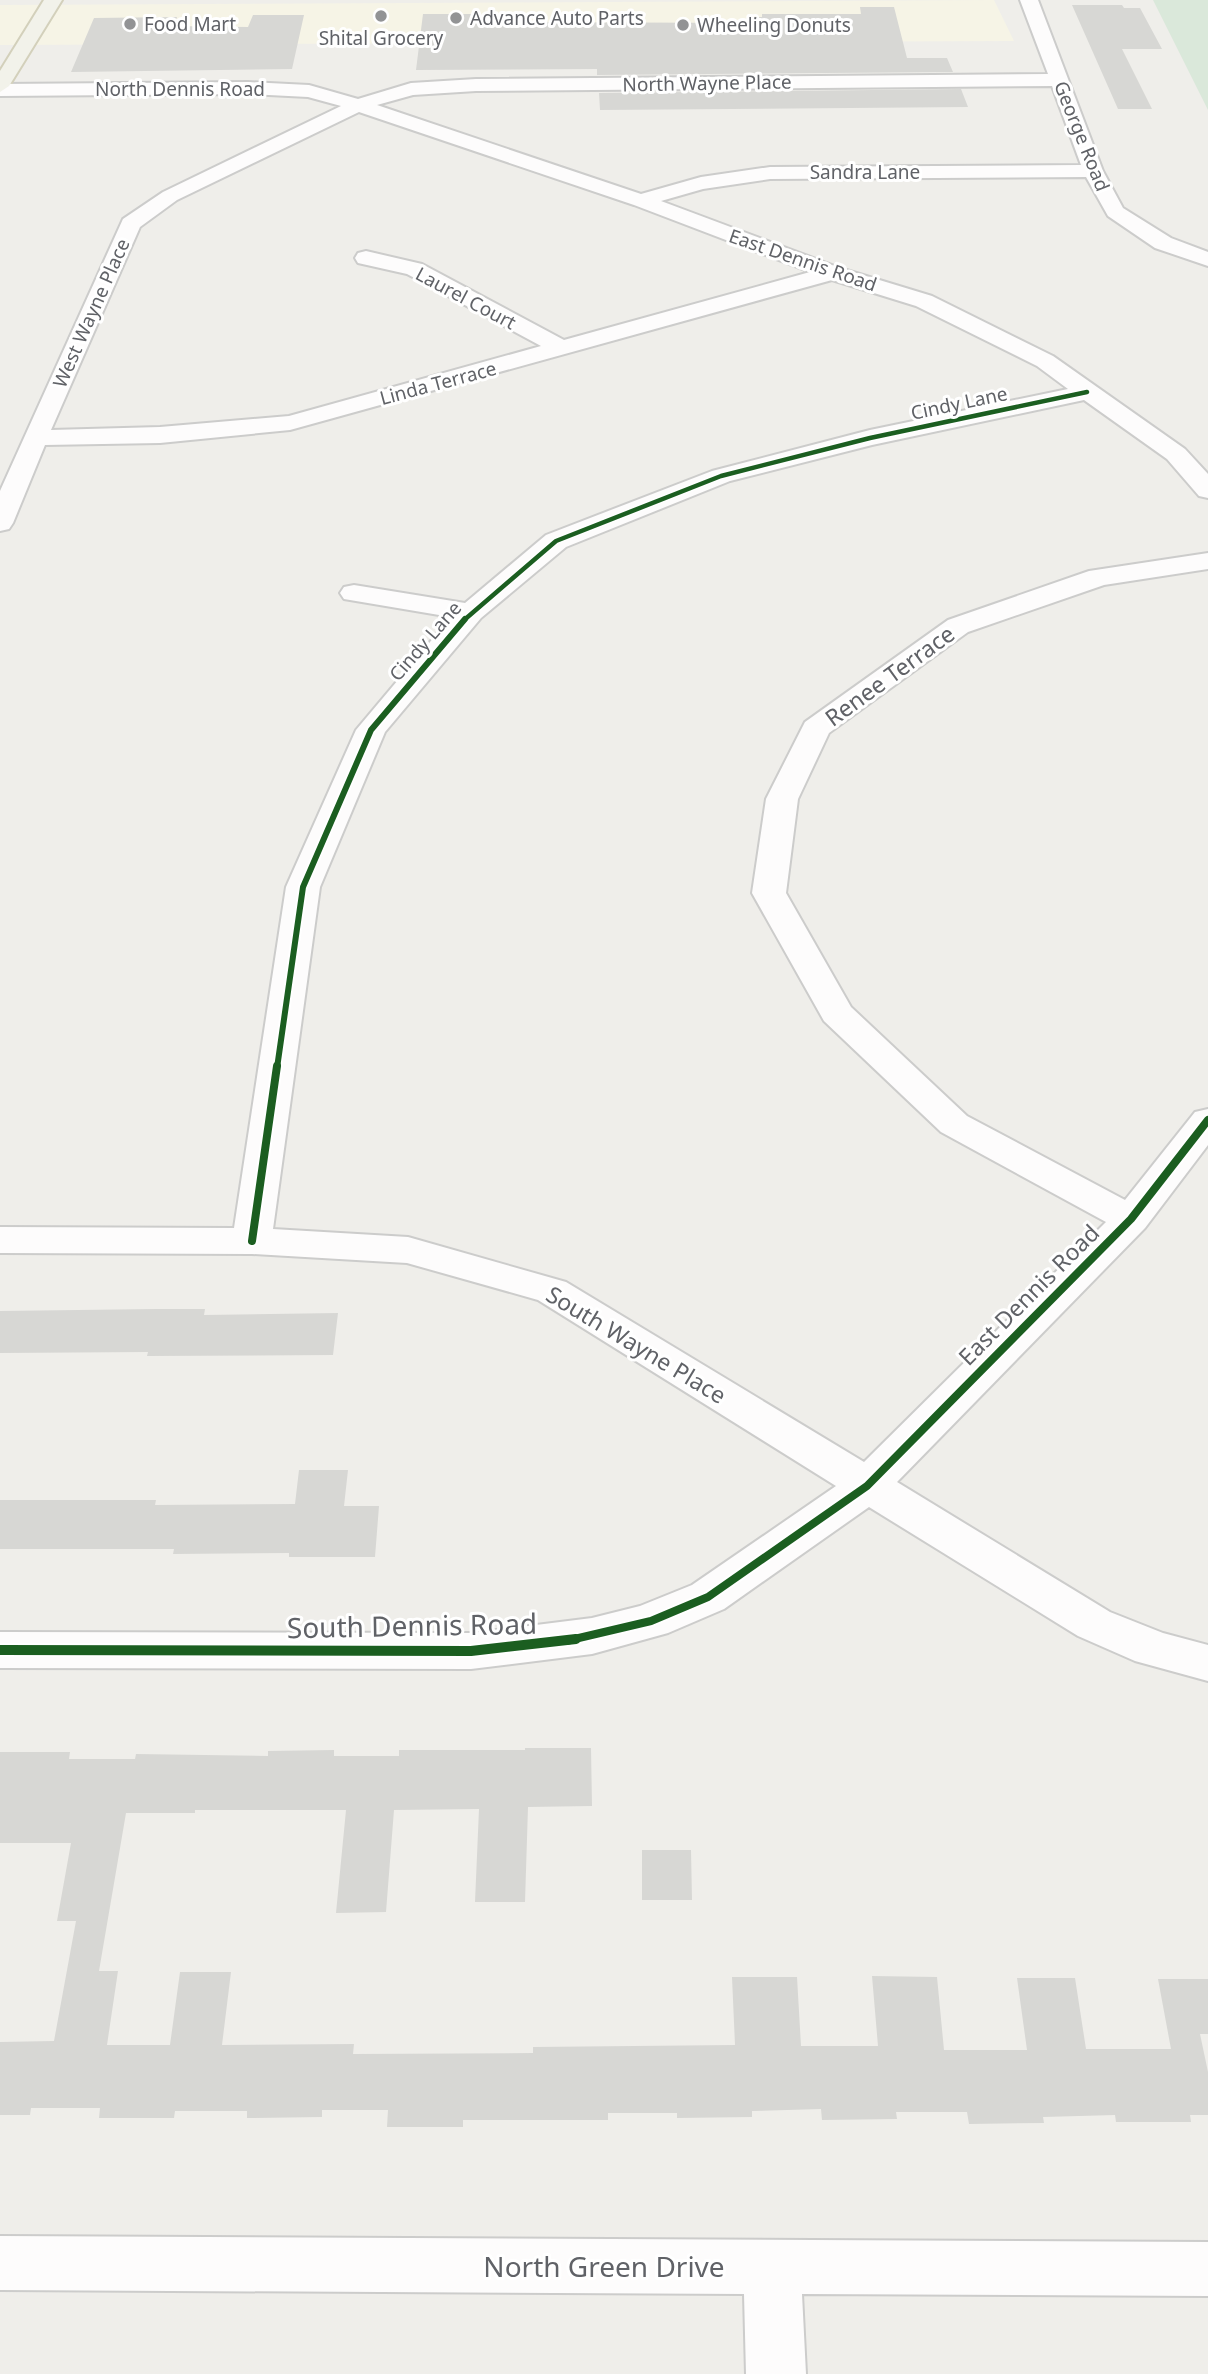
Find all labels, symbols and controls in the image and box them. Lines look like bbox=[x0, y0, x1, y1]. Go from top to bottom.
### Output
place label: Advance Auto Parts bbox=[470, 5, 644, 31]
marker: Shital Grocery bbox=[373, 8, 389, 24]
marker: Advance Auto Parts bbox=[448, 10, 464, 26]
place label: Food Mart bbox=[144, 11, 236, 37]
place label: Wheeling Donuts bbox=[697, 12, 851, 38]
marker: Food Mart bbox=[122, 16, 138, 32]
marker: Wheeling Donuts bbox=[675, 17, 691, 33]
place label: Shital Grocery bbox=[319, 25, 444, 51]
street label: North Wayne Place bbox=[622, 69, 792, 97]
street label: North Dennis Road bbox=[95, 76, 265, 102]
street label: George Road bbox=[1048, 77, 1116, 195]
street label: Sandra Lane bbox=[810, 159, 920, 185]
street label: East Dennis Road bbox=[726, 223, 880, 297]
street label: West Wayne Place bbox=[46, 234, 136, 392]
street label: Laurel Court bbox=[411, 261, 521, 335]
street label: Linda Terrace bbox=[377, 355, 499, 411]
street label: Cindy Lane bbox=[908, 380, 1010, 426]
street label: Cindy Lane bbox=[383, 595, 467, 687]
street label: Renee Terrace bbox=[818, 617, 961, 733]
street label: East Dennis Road bbox=[951, 1217, 1106, 1372]
street label: South Wayne Place bbox=[541, 1278, 733, 1411]
street label: South Dennis Road bbox=[286, 1604, 537, 1646]
street label: North Green Drive bbox=[483, 2247, 725, 2285]

